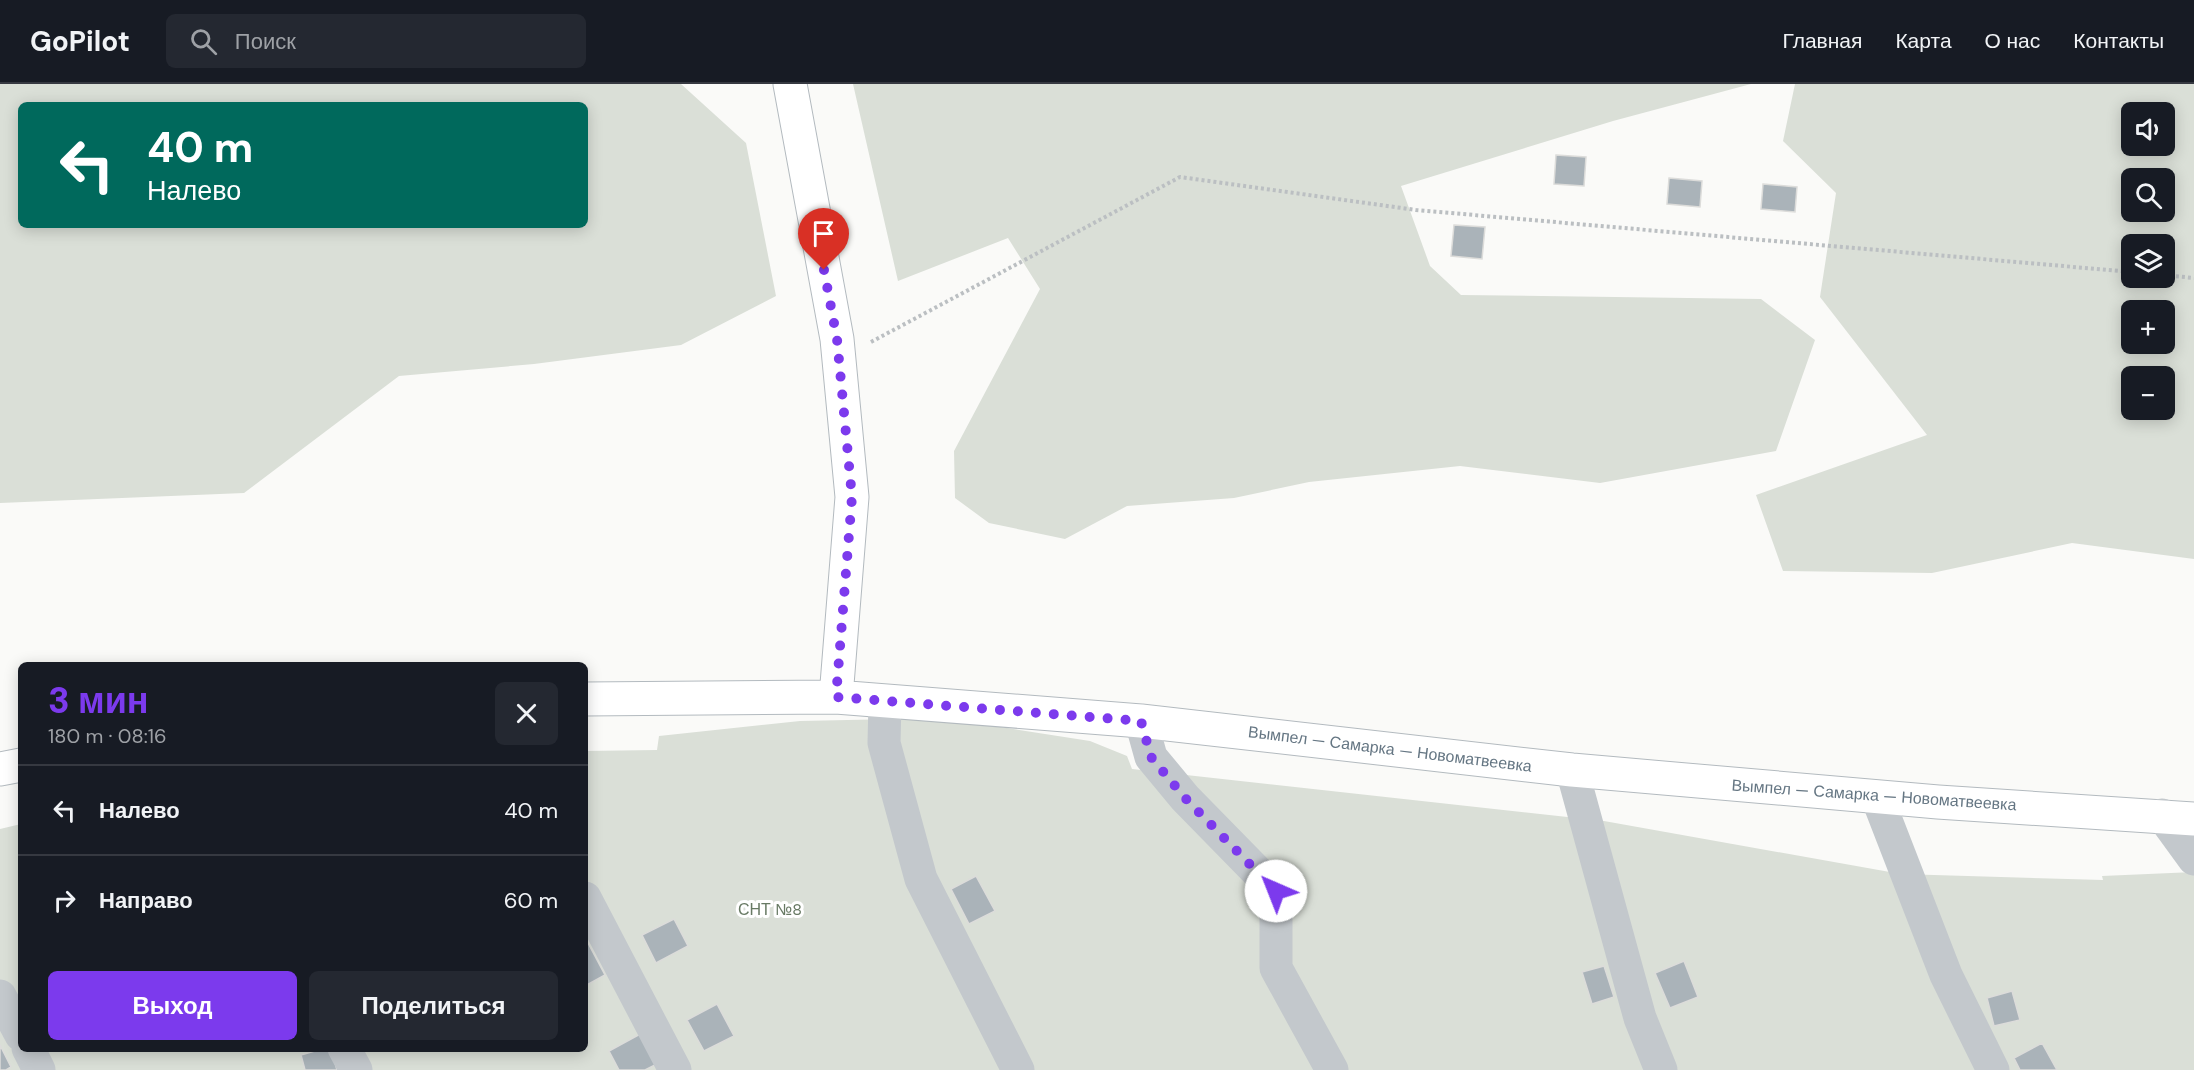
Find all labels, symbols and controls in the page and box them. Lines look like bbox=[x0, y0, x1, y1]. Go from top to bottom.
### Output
search box bbox=[166, 14, 586, 68]
text: GoPilot bbox=[30, 23, 130, 60]
icon: search bbox=[187, 25, 220, 58]
text: Поиск bbox=[235, 27, 296, 56]
text: Главная bbox=[1782, 27, 1862, 55]
text: Карта bbox=[1895, 27, 1952, 55]
text: О нас bbox=[1985, 27, 2040, 55]
text: Контакты bbox=[2073, 27, 2164, 55]
map controls bbox=[2121, 102, 2175, 420]
button: sound bbox=[2121, 102, 2175, 156]
text: 40 m bbox=[147, 120, 253, 175]
icon: left bbox=[48, 126, 126, 204]
button: search bbox=[2121, 168, 2175, 222]
text: Налево bbox=[147, 173, 241, 208]
pin bbox=[798, 208, 849, 270]
icon: arrive bbox=[807, 217, 840, 250]
button: layers bbox=[2121, 234, 2175, 288]
button: + bbox=[2121, 300, 2175, 354]
button: − bbox=[2121, 366, 2175, 420]
text: 3 мин bbox=[48, 677, 149, 724]
button: close bbox=[495, 682, 558, 745]
street label: Вымпел — Самарка — Новоматвеевка bbox=[1247, 721, 1533, 777]
text: 180 m · 08:16 bbox=[48, 723, 167, 749]
street label: Вымпел — Самарка — Новоматвеевка bbox=[1731, 775, 2017, 815]
icon: left bbox=[48, 794, 81, 827]
text: Налево bbox=[99, 796, 180, 825]
text: 40 m bbox=[504, 796, 558, 825]
position arrow bbox=[1244, 859, 1308, 923]
icon: right bbox=[48, 884, 81, 917]
text: Направо bbox=[99, 886, 193, 915]
text: 60 m bbox=[504, 886, 558, 915]
park label: СНТ №8 bbox=[738, 899, 802, 920]
button: Выход bbox=[48, 971, 297, 1040]
button: Поделиться bbox=[309, 971, 558, 1040]

